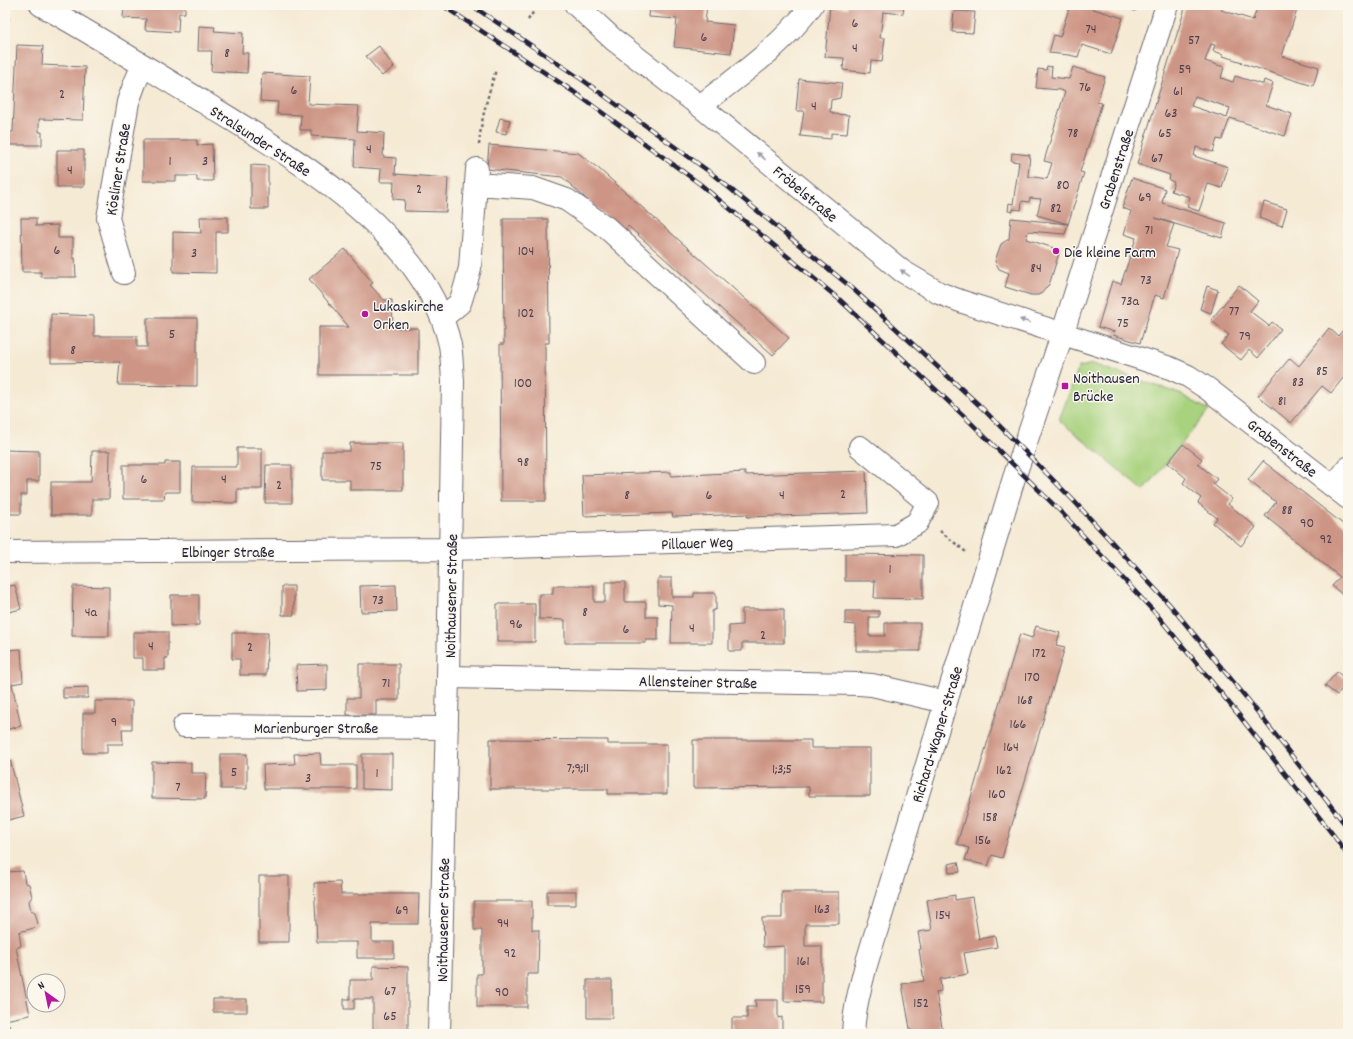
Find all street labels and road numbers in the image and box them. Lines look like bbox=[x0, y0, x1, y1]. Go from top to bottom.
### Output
street label: Stralsunder Straße bbox=[205, 101, 315, 183]
street label: Kösliner Straße bbox=[101, 122, 138, 217]
street label: Grabenstraße bbox=[1094, 126, 1141, 213]
street label: Fröbelstraße bbox=[767, 161, 842, 229]
street label: Grabenstraße bbox=[1241, 414, 1321, 484]
street label: Pillauer Weg bbox=[661, 532, 734, 557]
street label: Noithausener Straße bbox=[440, 534, 465, 658]
street label: Elbinger Straße bbox=[181, 542, 275, 565]
street label: Richard-Wagner-Straße bbox=[907, 664, 970, 806]
street label: Allensteiner Straße bbox=[639, 671, 757, 696]
street label: Marienburger Straße bbox=[254, 718, 378, 741]
street label: Noithausener Straße bbox=[432, 858, 457, 982]

